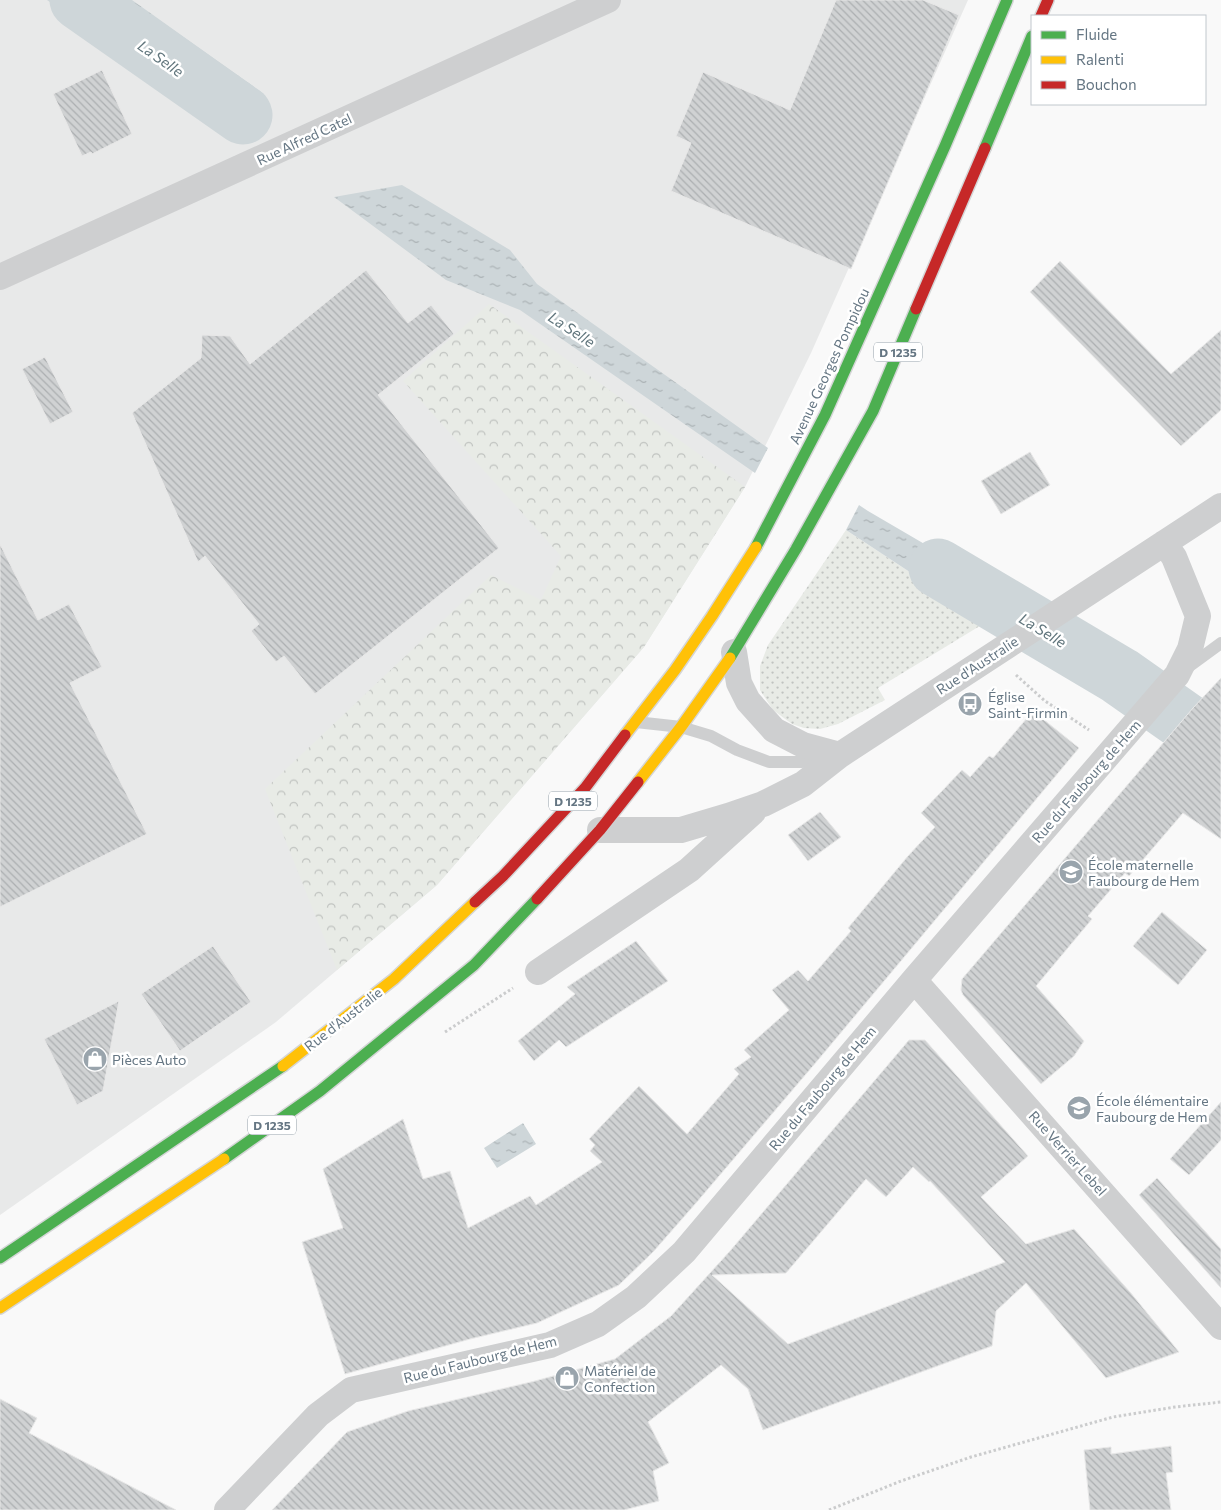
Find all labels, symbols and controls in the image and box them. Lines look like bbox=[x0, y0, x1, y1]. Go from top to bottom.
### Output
legend bbox=[1031, 15, 1206, 105]
text: Fluide bbox=[1076, 25, 1117, 43]
water label: La Selle bbox=[135, 36, 187, 80]
text: Ralenti bbox=[1076, 50, 1124, 68]
text: Bouchon bbox=[1076, 75, 1137, 93]
street label: Rue Alfred Catel bbox=[254, 110, 354, 168]
street label: Avenue Georges Pompidou bbox=[785, 285, 873, 447]
water label: La Selle bbox=[545, 307, 599, 351]
road number: D 1235 bbox=[874, 342, 922, 362]
water label: La Selle bbox=[1016, 609, 1070, 651]
street label: Rue d'Australie bbox=[933, 632, 1021, 698]
place label: Église Saint-Firmin bbox=[988, 688, 1068, 721]
bus stop icon: Église Saint-Firmin bbox=[957, 691, 983, 717]
street label: Rue du Faubourg de Hem bbox=[1028, 716, 1144, 846]
road number: D 1235 bbox=[549, 791, 597, 810]
place label: École maternelle Faubourg de Hem bbox=[1088, 856, 1199, 889]
school or university icon: École maternelle Faubourg de Hem bbox=[1058, 859, 1084, 885]
street label: Rue d'Australie bbox=[301, 983, 385, 1055]
street label: Rue du Faubourg de Hem bbox=[765, 1022, 879, 1154]
shop icon: Pièces Auto bbox=[82, 1046, 108, 1072]
place label: Pièces Auto bbox=[112, 1051, 186, 1068]
place label: École élémentaire Faubourg de Hem bbox=[1096, 1092, 1209, 1125]
school or university icon: École élémentaire Faubourg de Hem bbox=[1066, 1095, 1092, 1121]
street label: Rue Verrier Lebel bbox=[1025, 1107, 1111, 1199]
road number: D 1235 bbox=[248, 1116, 296, 1134]
street label: Rue du Faubourg de Hem bbox=[402, 1332, 558, 1386]
place label: Matériel de Confection bbox=[584, 1362, 656, 1395]
shop icon: Matériel de Confection bbox=[554, 1365, 580, 1391]

